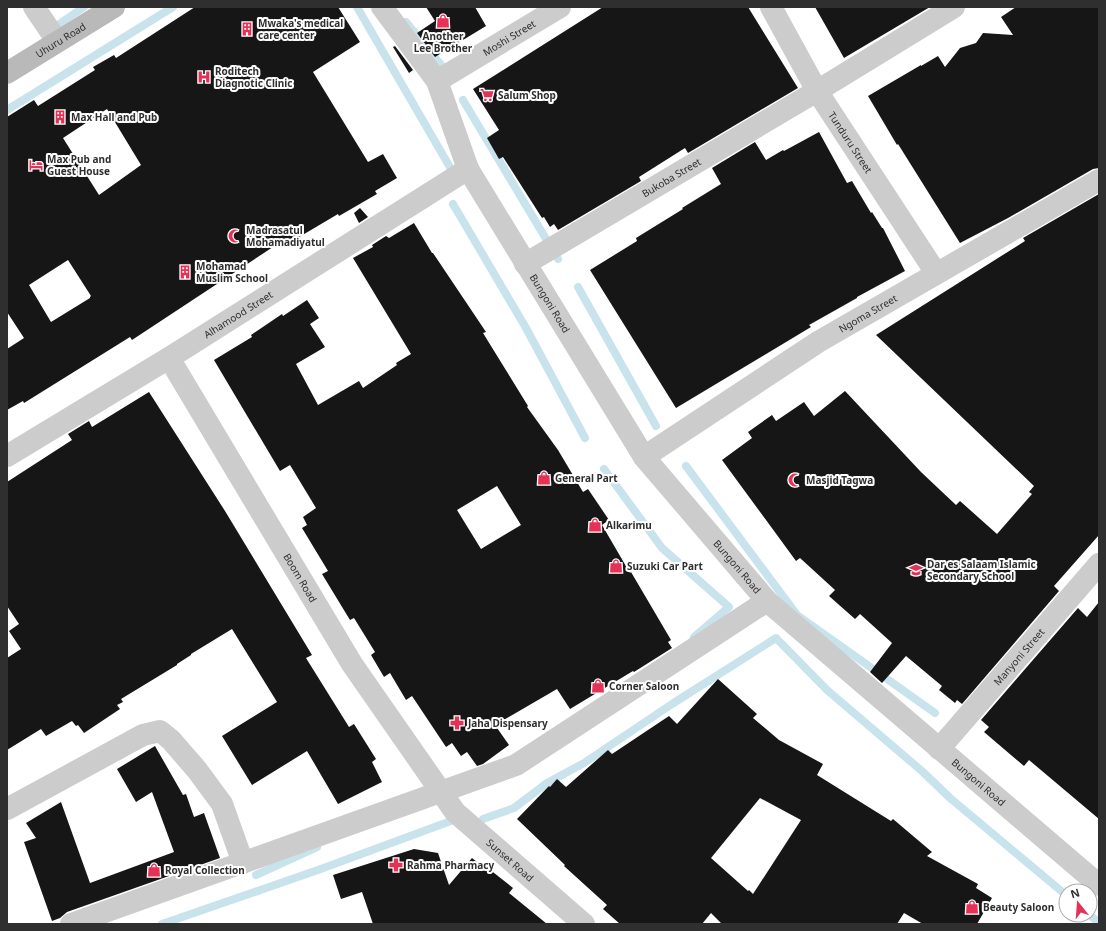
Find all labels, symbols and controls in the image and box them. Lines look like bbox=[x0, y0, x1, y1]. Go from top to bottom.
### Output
shop icon: Another Lee Brother bbox=[435, 13, 451, 29]
place label: Mwaka's medical care center bbox=[258, 16, 343, 42]
street label: Moshi Street bbox=[480, 16, 538, 59]
street label: Uhuru Road bbox=[33, 19, 88, 61]
building icon: Mwaka's medical care center bbox=[239, 21, 255, 37]
place label: Another Lee Brother bbox=[414, 29, 473, 55]
place label: Roditech Diagnotic Clinic bbox=[215, 64, 293, 90]
hospital icon: Roditech Diagnotic Clinic bbox=[196, 69, 212, 85]
supermarket icon: Salum Shop bbox=[479, 87, 495, 103]
place label: Salum Shop bbox=[498, 88, 556, 102]
building icon: Max Hall and Pub bbox=[52, 109, 68, 125]
street label: Tunduru Street bbox=[825, 109, 876, 176]
place label: Max Hall and Pub bbox=[71, 110, 157, 124]
place label: Max Pub and Guest House bbox=[47, 152, 111, 178]
street label: Bukoba Street bbox=[639, 154, 704, 200]
hotel icon: Max Pub and Guest House bbox=[28, 157, 44, 173]
place label: Madrasatul Mohamadiyatul bbox=[246, 223, 325, 249]
mosque icon: Madrasatul Mohamadiyatul bbox=[227, 228, 243, 244]
place label: Mohamad Muslim School bbox=[196, 259, 268, 285]
building icon: Mohamad Muslim School bbox=[177, 264, 193, 280]
street label: Bungoni Road bbox=[527, 271, 573, 335]
street label: Alhamood Street bbox=[201, 287, 275, 341]
street label: Ngoma Street bbox=[836, 291, 900, 336]
shop icon: General Part bbox=[536, 470, 552, 486]
place label: General Part bbox=[555, 471, 618, 485]
mosque icon: Masjid Tagwa bbox=[787, 472, 803, 488]
place label: Masjid Tagwa bbox=[806, 473, 873, 487]
shop icon: Alkarimu bbox=[587, 517, 603, 533]
place label: Alkarimu bbox=[606, 518, 652, 532]
street label: Bungoni Road bbox=[711, 537, 764, 596]
street label: Boom Road bbox=[280, 551, 320, 605]
place label: Dar es Salaam Islamic Secondary School bbox=[927, 557, 1036, 583]
shop icon: Suzuki Car Part bbox=[608, 558, 624, 574]
place label: Suzuki Car Part bbox=[627, 559, 703, 573]
school or university icon: Dar es Salaam Islamic Secondary School bbox=[908, 562, 924, 578]
street label: Manyoni Street bbox=[990, 625, 1048, 688]
shop icon: Corner Saloon bbox=[590, 678, 606, 694]
place label: Corner Saloon bbox=[609, 679, 679, 693]
pharmacy icon: Jaha Dispensary bbox=[449, 715, 465, 731]
place label: Jaha Dispensary bbox=[467, 716, 548, 730]
street label: Bungoni Road bbox=[949, 755, 1009, 809]
street label: Sunset Road bbox=[484, 835, 537, 884]
pharmacy icon: Rahma Pharmacy bbox=[388, 857, 404, 873]
place label: Rahma Pharmacy bbox=[407, 858, 494, 872]
shop icon: Royal Collection bbox=[146, 862, 162, 878]
place label: Royal Collection bbox=[165, 863, 245, 877]
north arrow bbox=[1058, 883, 1098, 923]
text: N bbox=[1068, 884, 1081, 901]
shop icon: Beauty Saloon bbox=[964, 899, 980, 915]
place label: Beauty Saloon bbox=[983, 900, 1054, 914]

